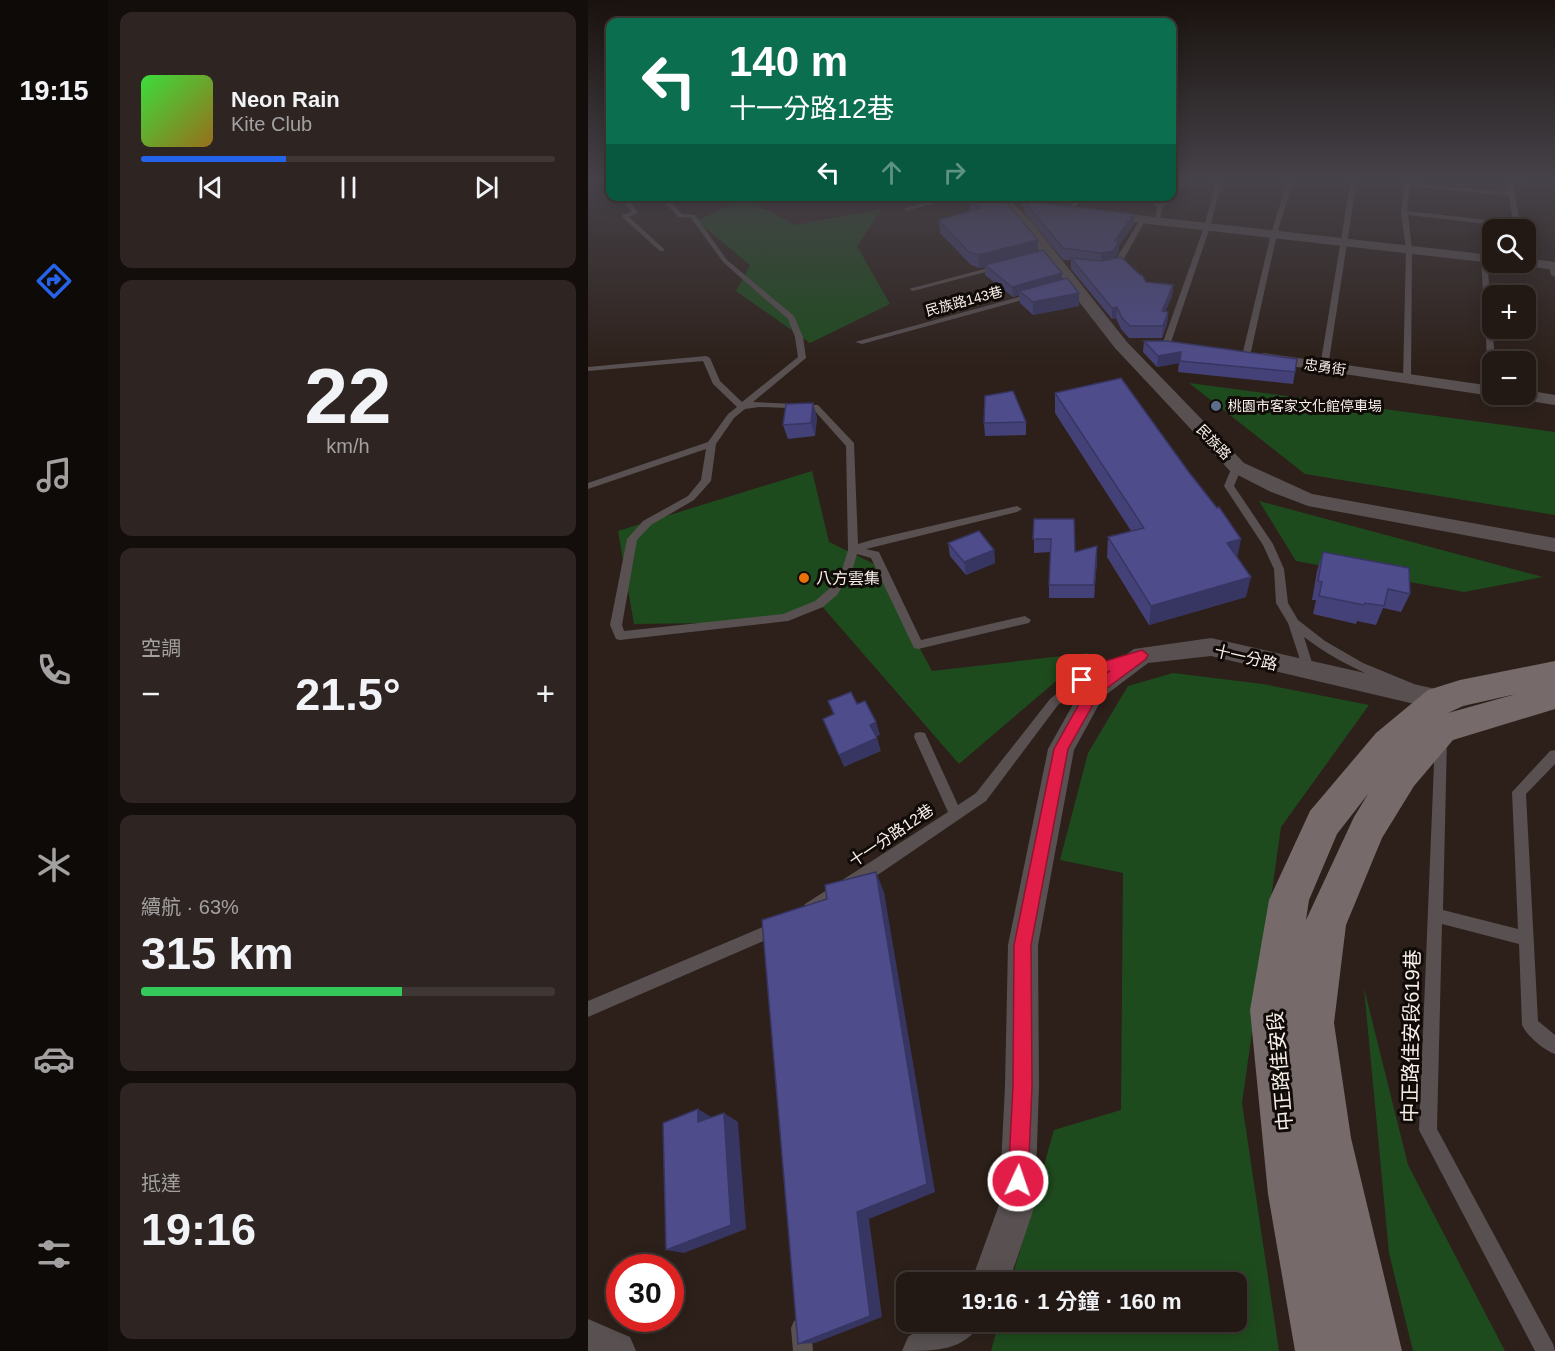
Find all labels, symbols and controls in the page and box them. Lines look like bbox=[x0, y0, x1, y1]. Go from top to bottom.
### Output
text: 140 m bbox=[729, 38, 848, 85]
icon: left bbox=[630, 42, 708, 120]
text: 19:15 bbox=[19, 76, 89, 106]
text: Neon Rain bbox=[231, 87, 340, 112]
text: 十一分路12巷 bbox=[729, 94, 894, 124]
text: Kite Club bbox=[231, 113, 312, 135]
icon: left bbox=[812, 156, 845, 189]
icon: ahead bbox=[875, 156, 908, 189]
icon: right bbox=[938, 156, 971, 189]
icon: previous bbox=[194, 171, 227, 204]
icon: pause bbox=[332, 171, 365, 204]
icon: next bbox=[470, 171, 503, 204]
map controls bbox=[1482, 219, 1536, 405]
button: search bbox=[1482, 219, 1536, 273]
icon: directions bbox=[33, 260, 75, 302]
street label: 民族路143巷 bbox=[924, 283, 1004, 319]
button: + bbox=[1482, 285, 1536, 339]
button: − bbox=[1482, 351, 1536, 405]
text: 22 bbox=[305, 352, 391, 440]
street label: 忠勇街 bbox=[1303, 356, 1347, 378]
place label: 桃園市客家文化館停車場 bbox=[1228, 398, 1382, 414]
marker: 桃園市客家文化館停車場 bbox=[1209, 399, 1223, 413]
street label: 民族路 bbox=[1194, 421, 1234, 463]
text: km/h bbox=[326, 435, 370, 457]
icon: music bbox=[33, 454, 75, 496]
place label: 八方雲集 bbox=[816, 570, 880, 587]
marker: 八方雲集 bbox=[797, 571, 811, 585]
text: 空調 bbox=[141, 637, 181, 659]
street label: 十一分路 bbox=[1213, 642, 1279, 673]
icon: phone bbox=[33, 649, 75, 691]
pin bbox=[1056, 654, 1107, 705]
icon: arrive bbox=[1065, 663, 1098, 696]
text: 21.5° bbox=[295, 669, 401, 720]
text: − bbox=[141, 675, 160, 712]
text: + bbox=[536, 675, 555, 712]
street label: 十一分路12巷 bbox=[846, 801, 937, 870]
icon: climate bbox=[33, 844, 75, 886]
text: 續航 · 63% bbox=[141, 896, 239, 918]
text: 315 km bbox=[141, 928, 294, 979]
street label: 中正路佳安段619巷 bbox=[1398, 949, 1424, 1123]
street label: 中正路佳安段 bbox=[1264, 1010, 1296, 1132]
icon: car bbox=[33, 1038, 75, 1080]
position arrow bbox=[986, 1149, 1050, 1213]
text: 抵達 bbox=[141, 1172, 181, 1194]
text: 19:16 bbox=[141, 1204, 256, 1255]
icon: filters bbox=[33, 1233, 75, 1275]
speed limit sign: 30 bbox=[606, 1254, 684, 1332]
text: 19:16 · 1 分鐘 · 160 m bbox=[961, 1289, 1182, 1314]

